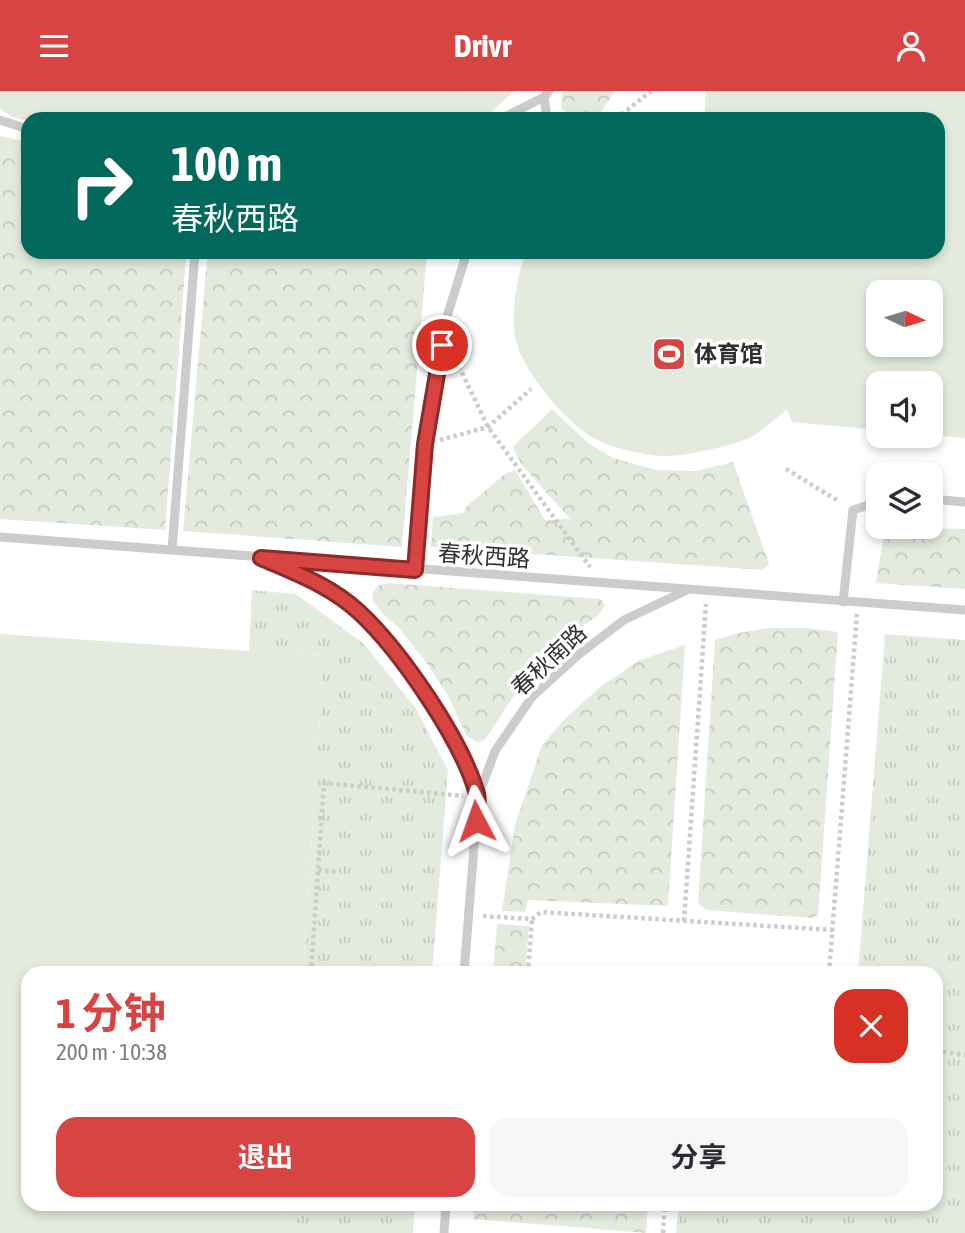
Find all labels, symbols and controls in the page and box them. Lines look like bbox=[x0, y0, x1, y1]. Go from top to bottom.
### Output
icon: menu bbox=[35, 27, 73, 65]
text: Drivr bbox=[454, 27, 511, 64]
icon: person bbox=[892, 27, 930, 65]
text: 100 m bbox=[171, 135, 282, 191]
icon: right bbox=[56, 140, 147, 231]
text: 春秋西路 bbox=[171, 200, 299, 237]
north arrow bbox=[866, 280, 943, 357]
map controls bbox=[866, 280, 943, 539]
pin bbox=[412, 315, 472, 375]
icon: arrive bbox=[423, 326, 461, 364]
sports icon: 体育馆 bbox=[650, 335, 688, 373]
place label: 体育馆 bbox=[694, 341, 763, 367]
button: sound bbox=[866, 371, 943, 448]
button: layers bbox=[866, 462, 943, 539]
street label: 春秋西路 bbox=[437, 540, 531, 572]
street label: 春秋南路 bbox=[506, 619, 592, 701]
position arrow bbox=[439, 784, 513, 858]
text: 1 分钟 bbox=[56, 989, 166, 1037]
button: close bbox=[834, 989, 908, 1063]
text: 200 m · 10:38 bbox=[56, 1039, 167, 1065]
button: 退出 bbox=[56, 1117, 475, 1197]
button: 分享 bbox=[489, 1117, 908, 1197]

